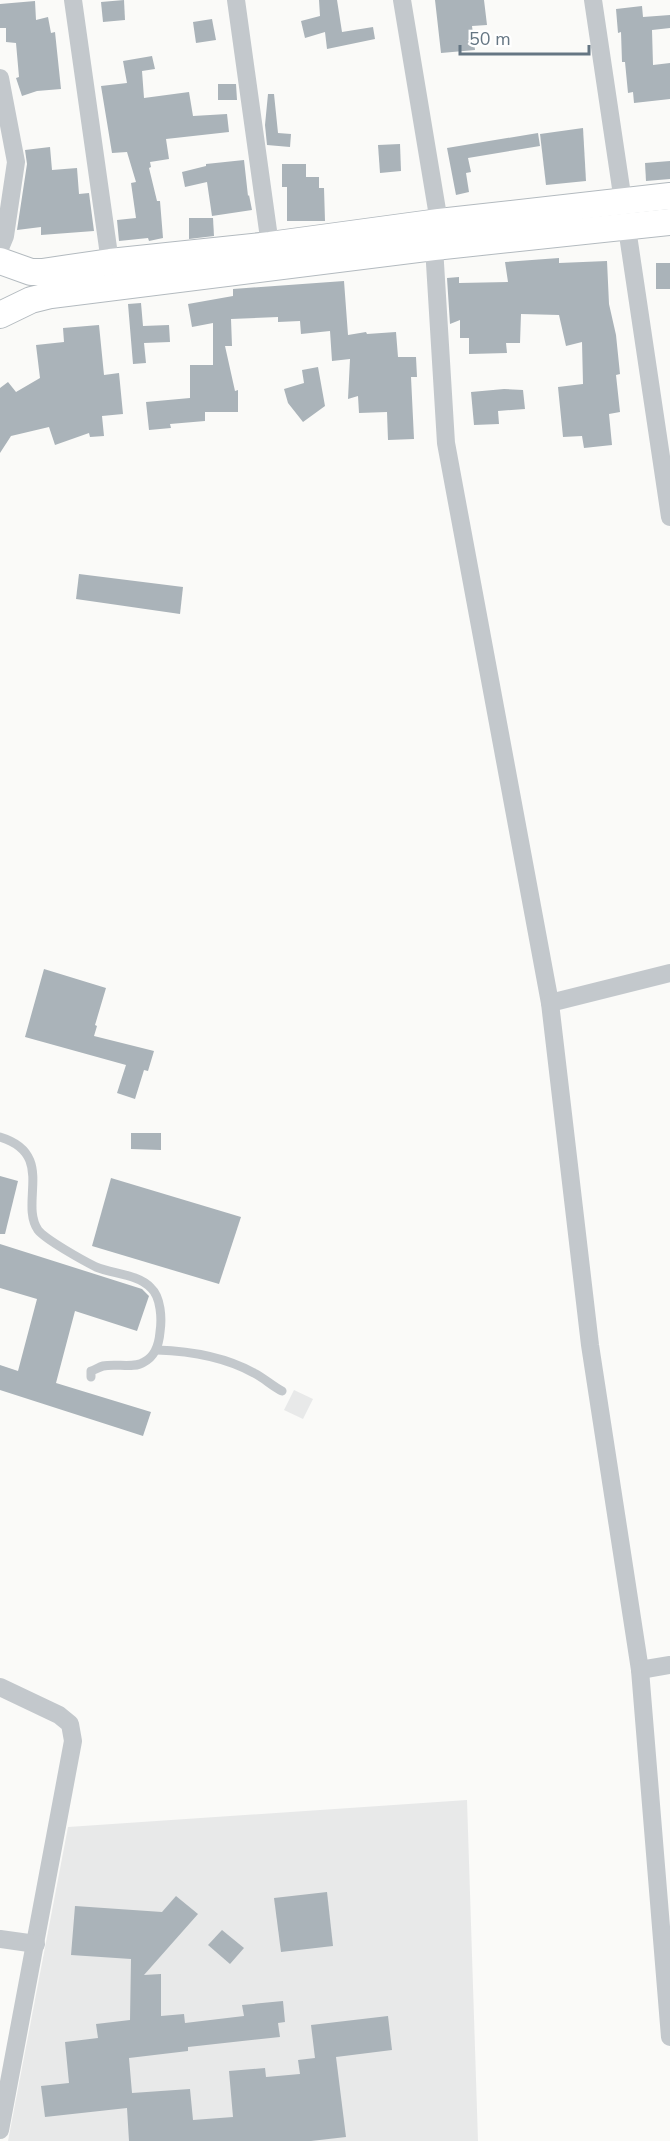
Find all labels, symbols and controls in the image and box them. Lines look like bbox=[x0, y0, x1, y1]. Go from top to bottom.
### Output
scale bar bbox=[460, 18, 589, 56]
text: 50 m bbox=[469, 27, 511, 51]

